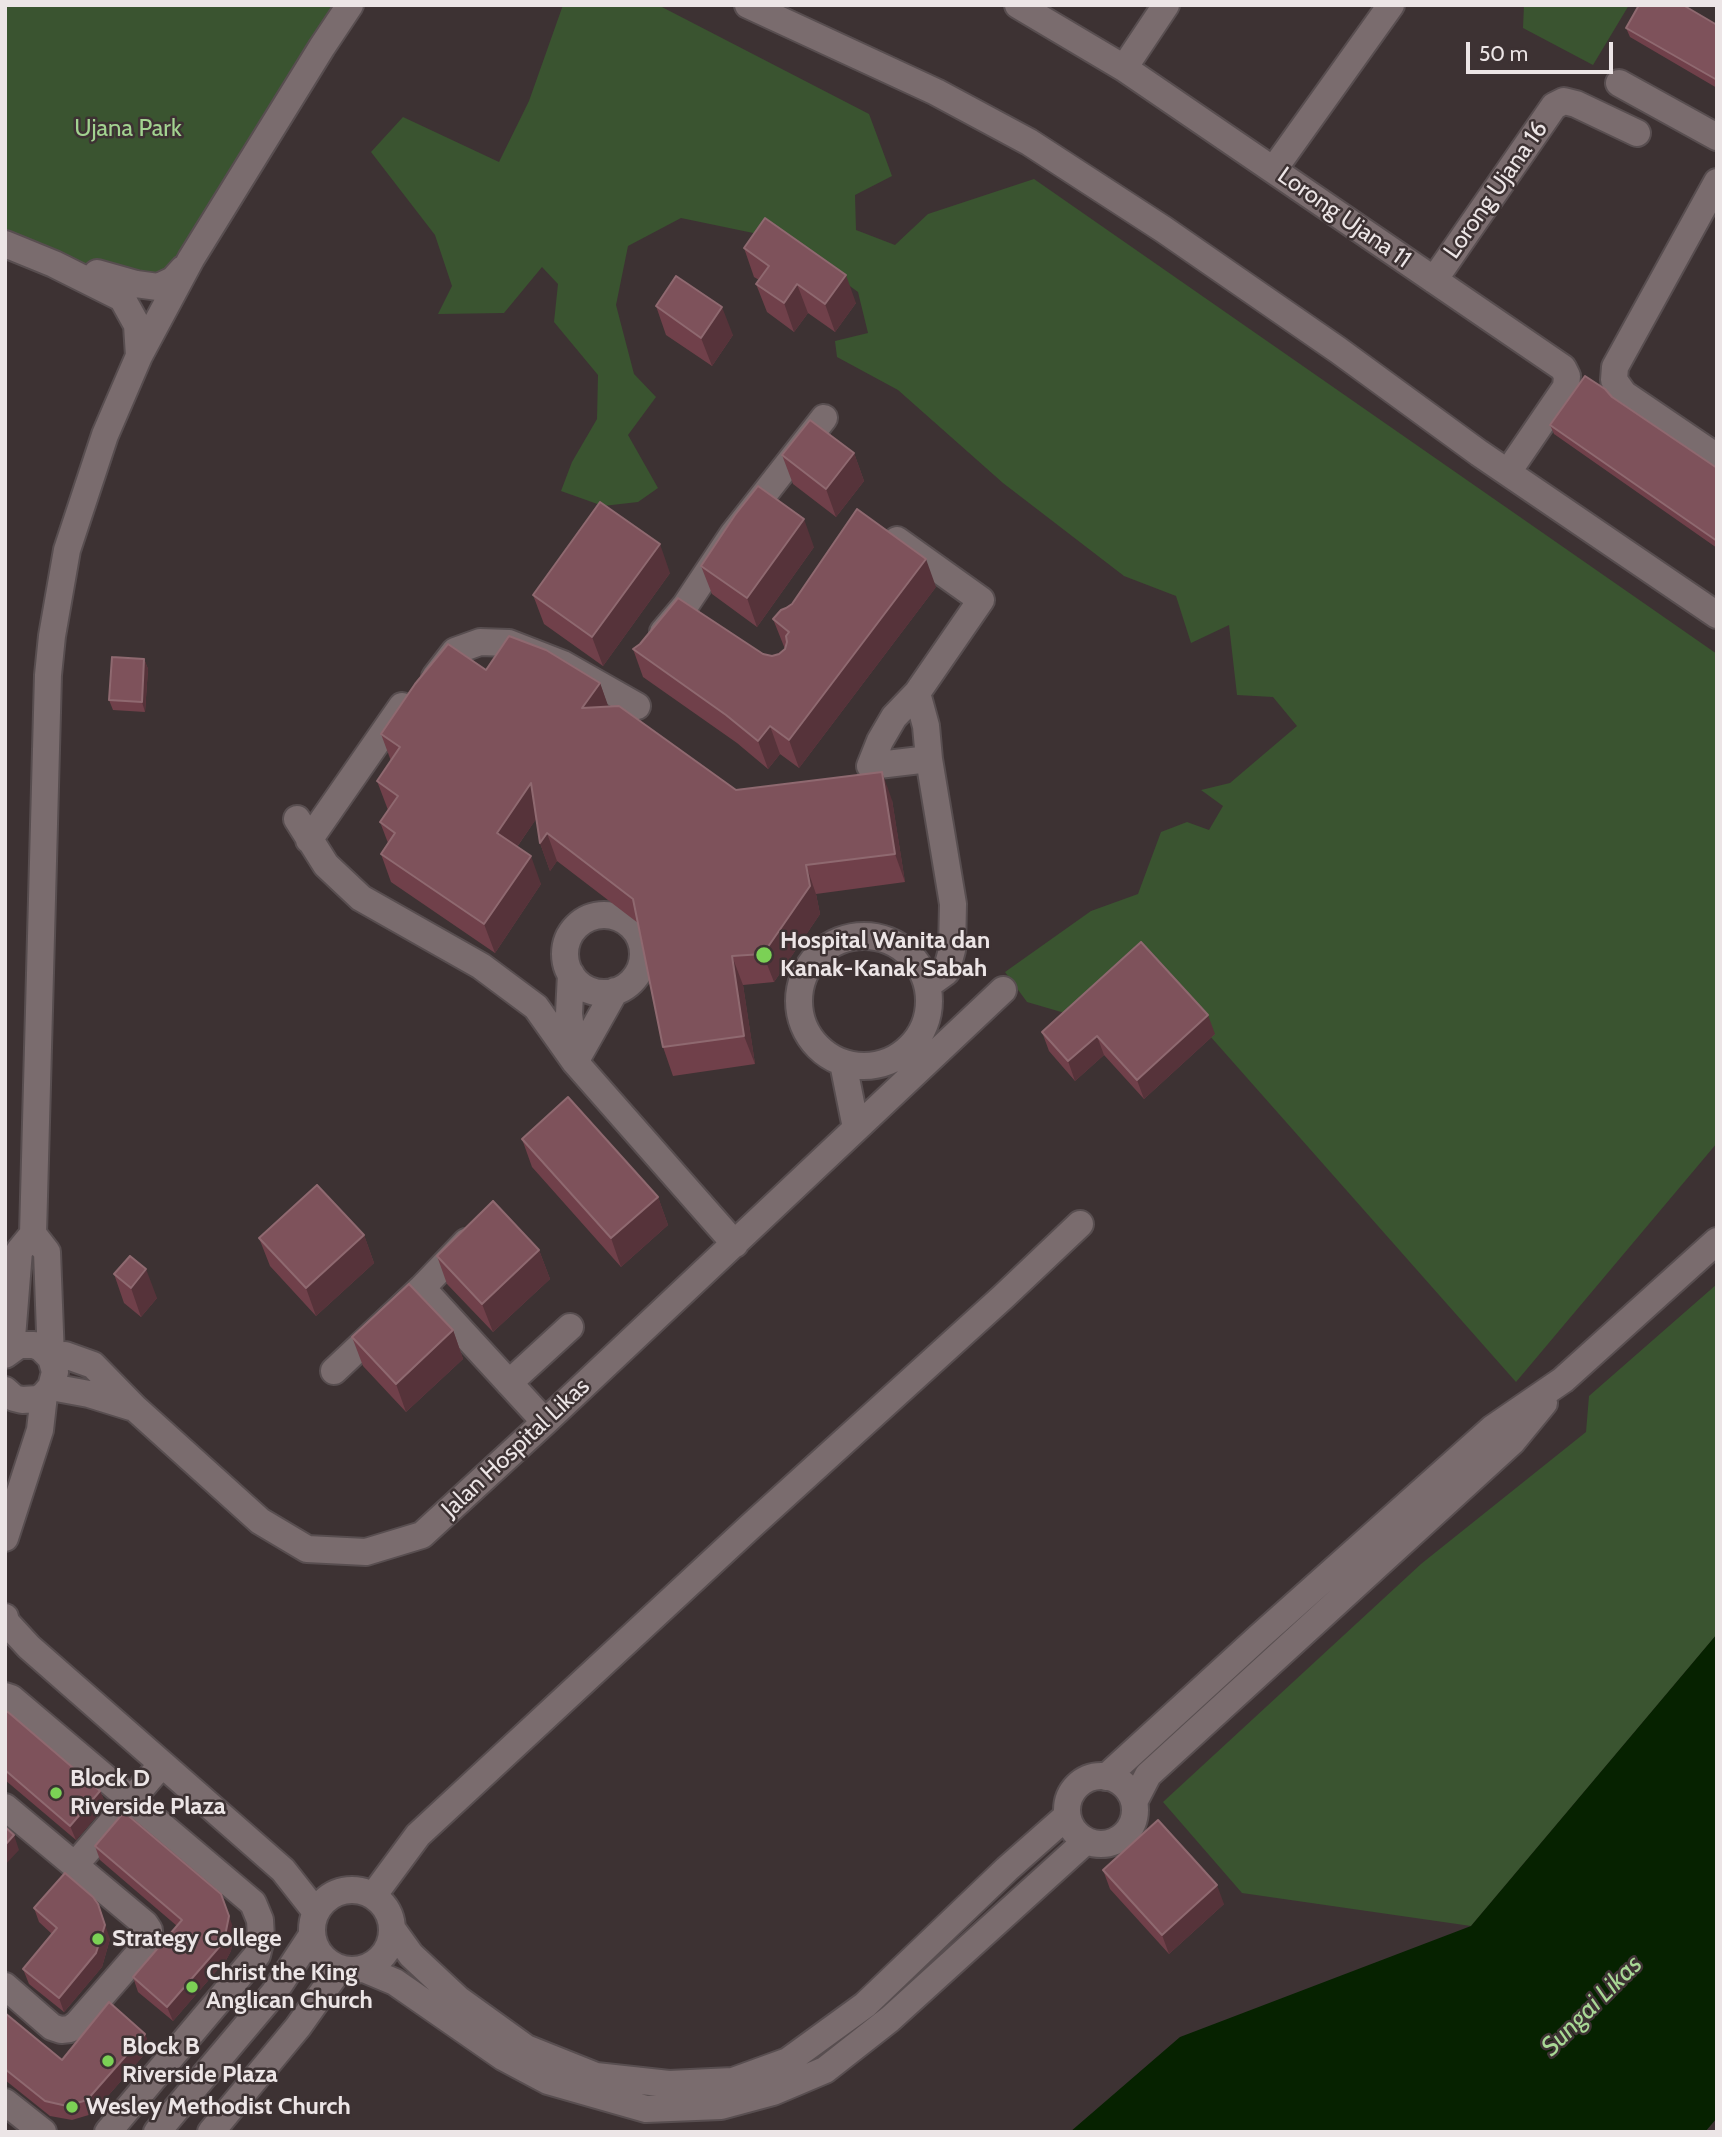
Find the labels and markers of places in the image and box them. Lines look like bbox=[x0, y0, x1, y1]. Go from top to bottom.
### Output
place label: Hospital Wanita dan Kanak-Kanak Sabah bbox=[780, 927, 990, 983]
marker: Hospital Wanita dan Kanak-Kanak Sabah bbox=[754, 945, 774, 965]
place label: Block D Riverside Plaza bbox=[70, 1765, 226, 1821]
marker: Block D Riverside Plaza bbox=[48, 1785, 64, 1801]
place label: Strategy College bbox=[112, 1925, 282, 1953]
marker: Strategy College bbox=[90, 1931, 106, 1947]
place label: Christ the King Anglican Church bbox=[206, 1959, 373, 2015]
marker: Christ the King Anglican Church bbox=[184, 1979, 200, 1995]
place label: Block B Riverside Plaza bbox=[122, 2033, 278, 2089]
marker: Block B Riverside Plaza bbox=[100, 2053, 116, 2069]
place label: Wesley Methodist Church bbox=[86, 2093, 351, 2121]
marker: Wesley Methodist Church bbox=[64, 2099, 80, 2115]

